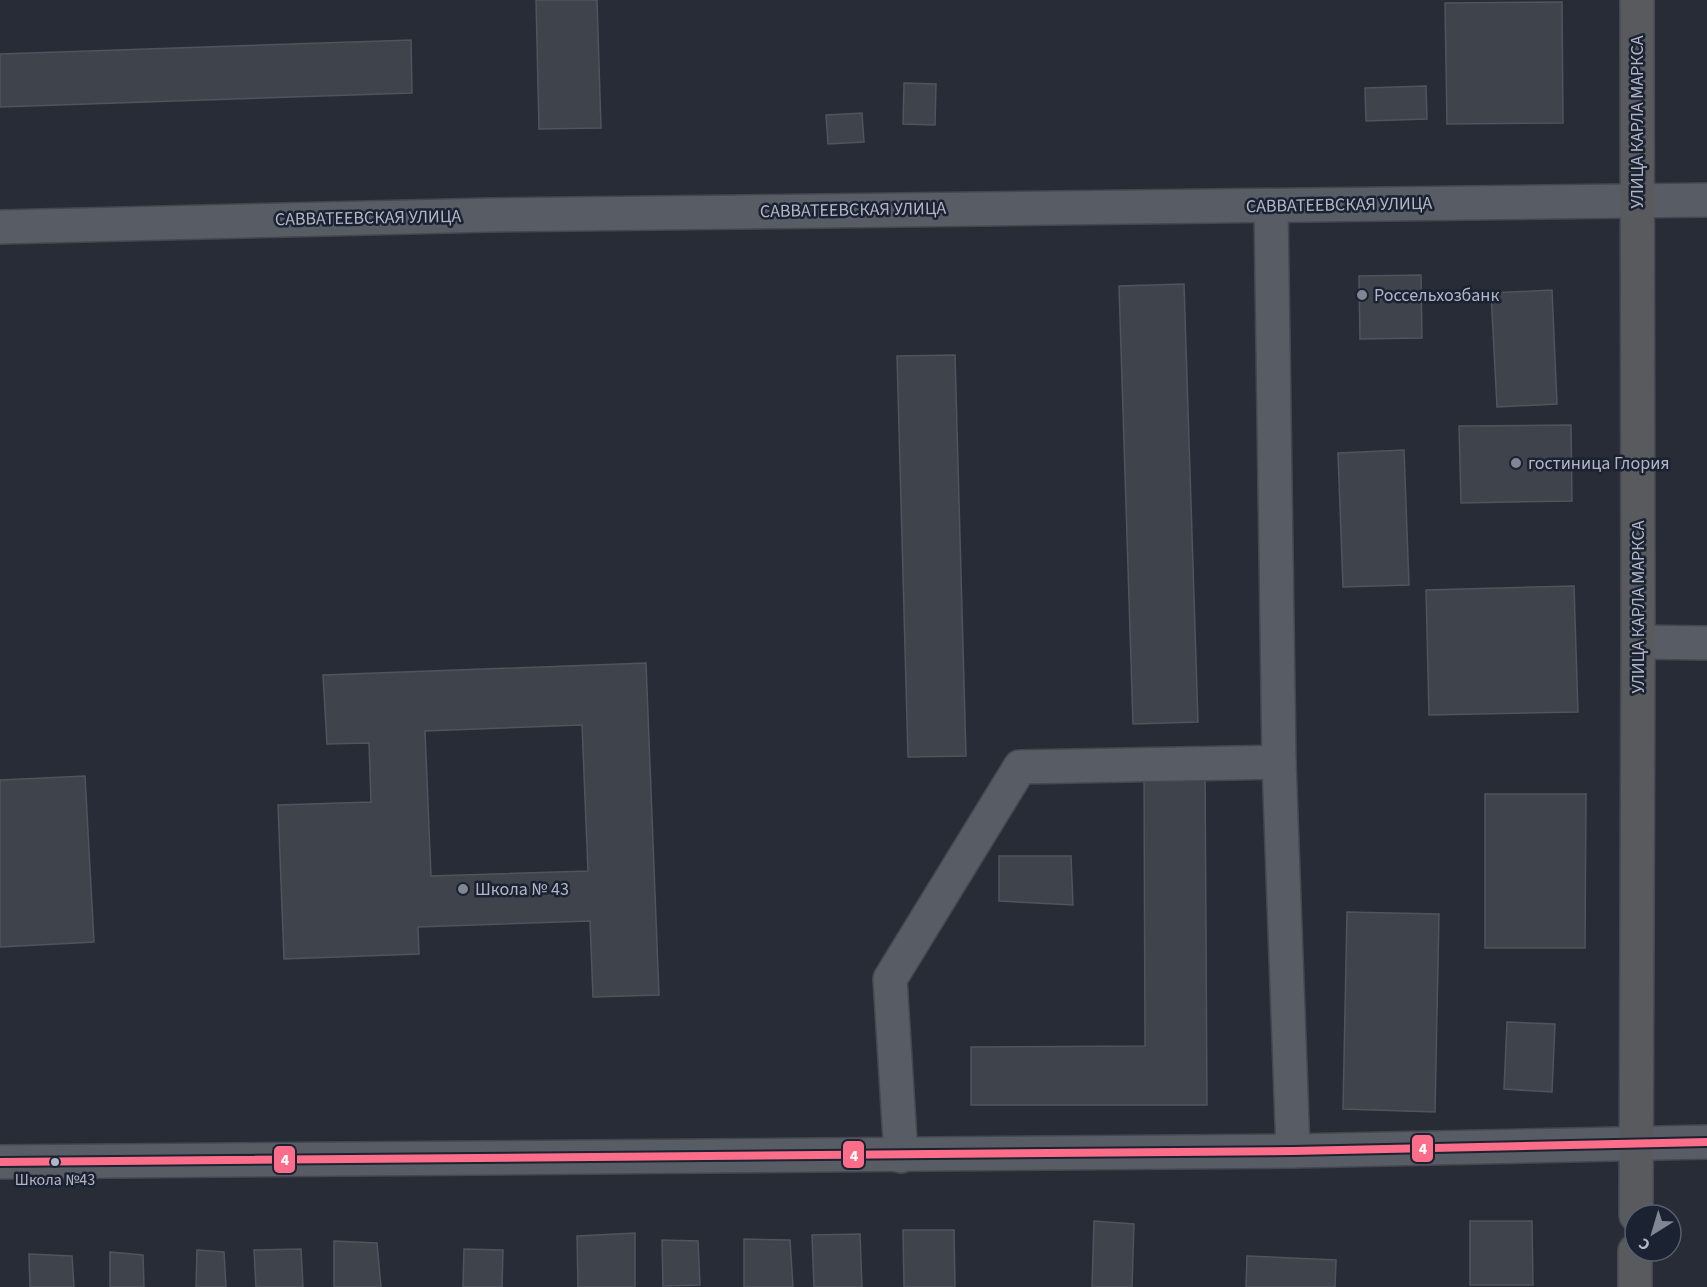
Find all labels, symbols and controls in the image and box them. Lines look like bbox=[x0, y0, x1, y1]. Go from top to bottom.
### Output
street label: УЛИЦА КАРЛА МАРКСА bbox=[1625, 35, 1650, 209]
street label: САВВАТЕЕВСКАЯ УЛИЦА bbox=[1246, 191, 1433, 219]
street label: САВВАТЕЕВСКАЯ УЛИЦА bbox=[760, 196, 947, 224]
street label: САВВАТЕЕВСКАЯ УЛИЦА bbox=[275, 204, 462, 232]
place label: Россельхозбанк bbox=[1374, 283, 1499, 308]
marker: Россельхозбанк bbox=[1355, 288, 1369, 302]
place label: гостиница Глория bbox=[1528, 451, 1670, 476]
marker: гостиница Глория bbox=[1509, 456, 1523, 470]
street label: УЛИЦА КАРЛА МАРКСА bbox=[1626, 520, 1651, 694]
place label: Школа № 43 bbox=[475, 877, 569, 902]
marker: Школа № 43 bbox=[456, 882, 470, 896]
line badge: 4 bbox=[1411, 1134, 1434, 1163]
text: 4 bbox=[1419, 1138, 1428, 1160]
line badge: 4 bbox=[842, 1140, 865, 1169]
line badge: 4 bbox=[273, 1145, 296, 1174]
text: 4 bbox=[850, 1145, 859, 1167]
text: 4 bbox=[281, 1149, 290, 1171]
marker: Школа №43 bbox=[49, 1156, 61, 1168]
place label: Школа №43 bbox=[15, 1169, 95, 1191]
north arrow bbox=[1623, 1203, 1683, 1263]
text: С bbox=[1634, 1233, 1655, 1256]

